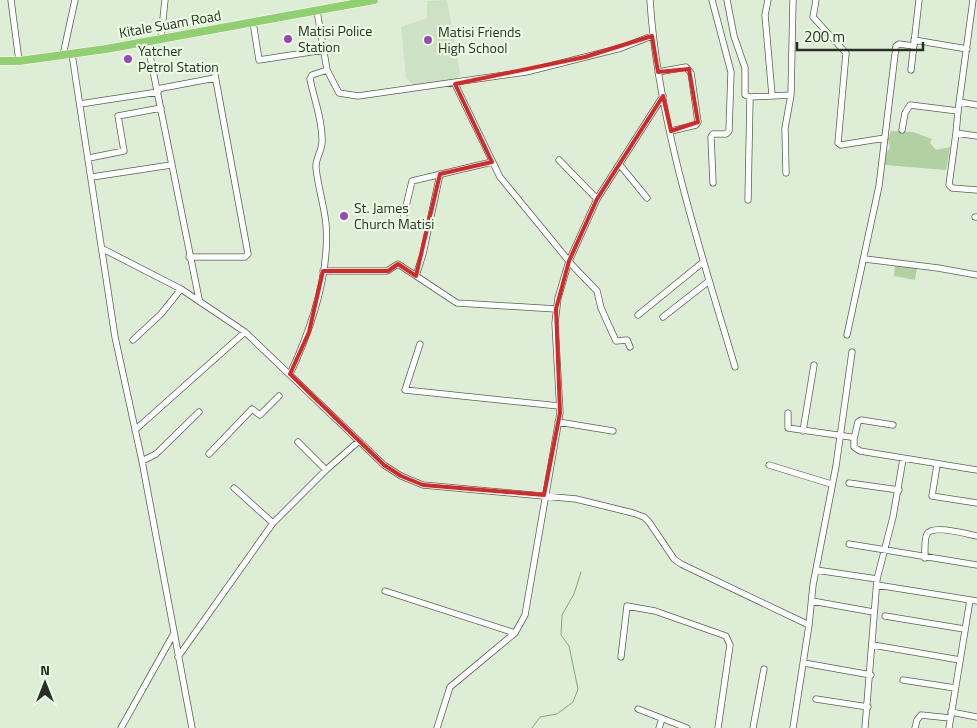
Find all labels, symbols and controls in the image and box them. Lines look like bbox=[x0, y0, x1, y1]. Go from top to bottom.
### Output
street label: Kitale Suam Road bbox=[117, 4, 223, 43]
place label: Matisi Police Station bbox=[298, 20, 372, 57]
scale bar bbox=[797, 20, 923, 52]
place label: Matisi Friends High School bbox=[438, 21, 521, 58]
text: 200 m bbox=[804, 25, 845, 48]
marker: Matisi Police Station bbox=[282, 33, 294, 45]
marker: Matisi Friends High School bbox=[422, 34, 434, 46]
place label: Yatcher Petrol Station bbox=[138, 40, 219, 77]
marker: Yatcher Petrol Station bbox=[122, 53, 134, 65]
place label: St. James Church Matisi bbox=[354, 197, 434, 234]
marker: St. James Church Matisi bbox=[338, 210, 350, 222]
north arrow bbox=[20, 658, 70, 708]
text: N bbox=[40, 659, 50, 680]

